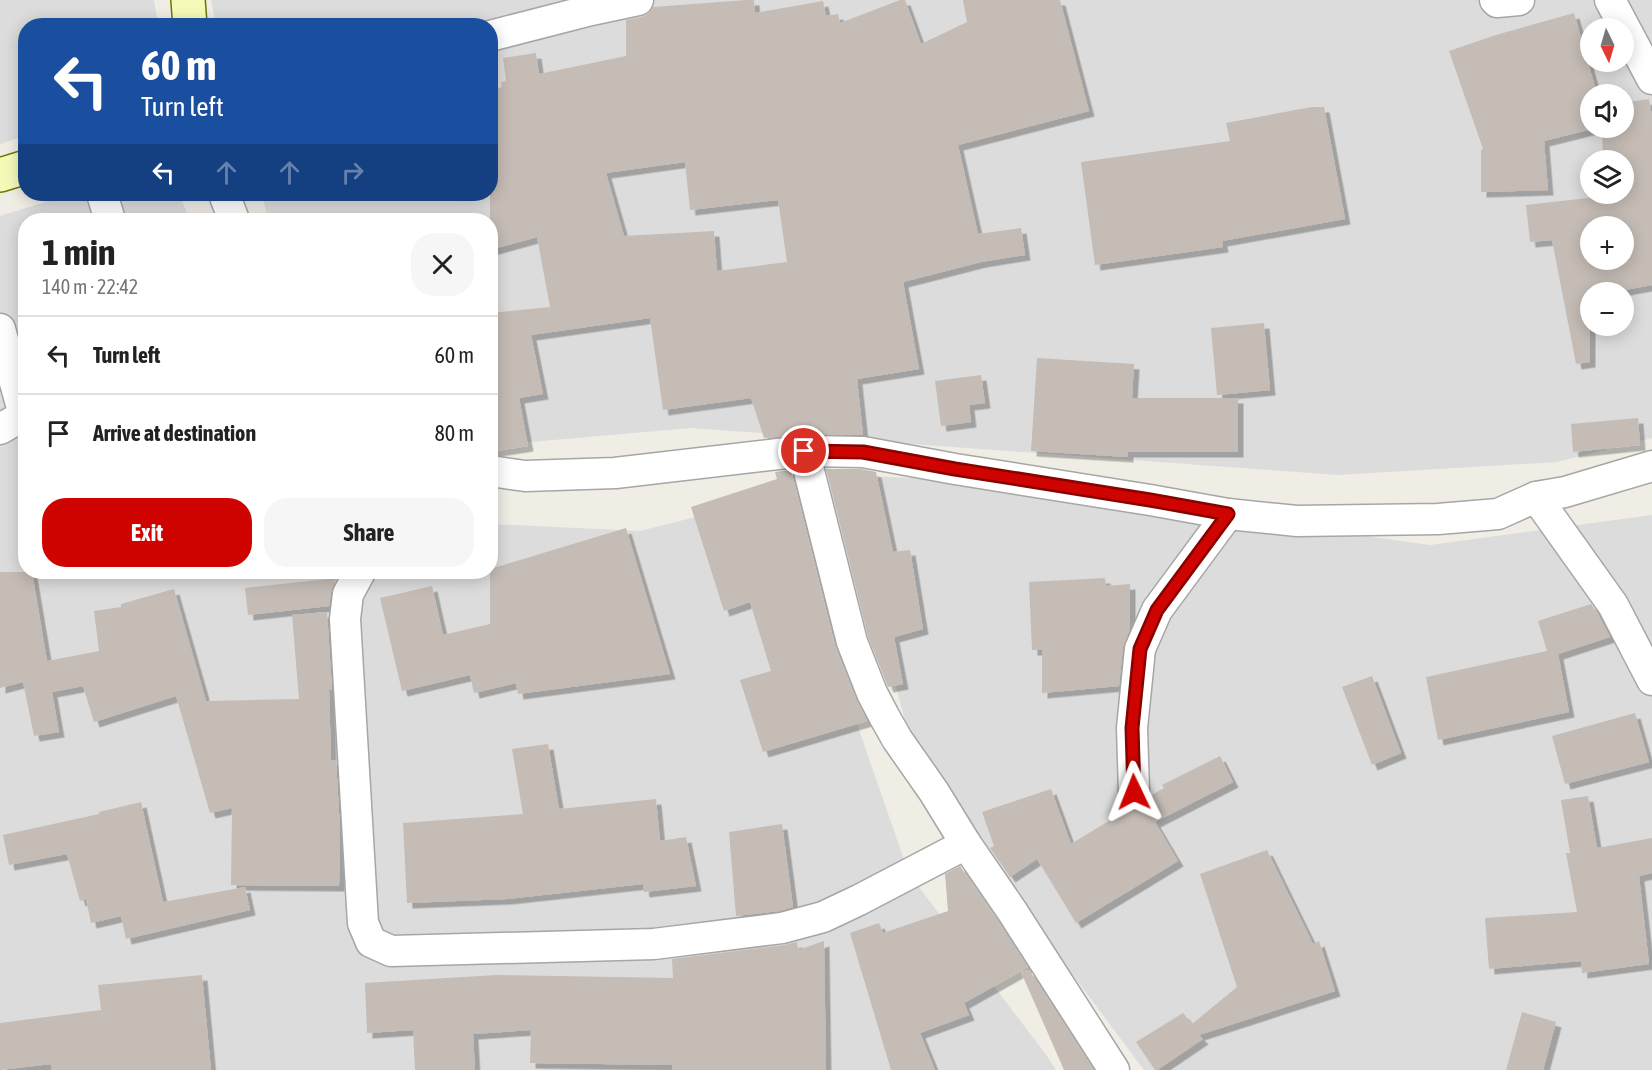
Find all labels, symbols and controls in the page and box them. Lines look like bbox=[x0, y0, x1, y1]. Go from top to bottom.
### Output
north arrow bbox=[1580, 18, 1634, 72]
map controls bbox=[1580, 18, 1634, 336]
text: 60 m bbox=[141, 41, 216, 89]
icon: left bbox=[42, 42, 120, 120]
button: sound bbox=[1580, 84, 1634, 138]
text: Turn left bbox=[141, 91, 224, 122]
button: layers bbox=[1580, 150, 1634, 204]
icon: left bbox=[147, 156, 180, 189]
icon: ahead bbox=[210, 156, 243, 189]
icon: ahead bbox=[273, 156, 306, 189]
icon: right bbox=[336, 156, 369, 189]
button: + bbox=[1580, 216, 1634, 270]
text: 1 min bbox=[42, 231, 116, 273]
button: close bbox=[411, 233, 474, 296]
text: 140 m · 22:42 bbox=[42, 275, 138, 298]
button: − bbox=[1580, 282, 1634, 336]
icon: left bbox=[42, 339, 75, 372]
text: Turn left bbox=[93, 342, 160, 368]
text: 60 m bbox=[434, 342, 474, 368]
icon: arrive bbox=[42, 417, 75, 450]
text: Arrive at destination bbox=[93, 420, 256, 446]
text: 80 m bbox=[434, 420, 474, 446]
pin bbox=[778, 425, 829, 476]
icon: arrive bbox=[787, 434, 820, 467]
button: Exit bbox=[42, 498, 252, 567]
button: Share bbox=[264, 498, 474, 567]
position arrow bbox=[1102, 760, 1166, 824]

